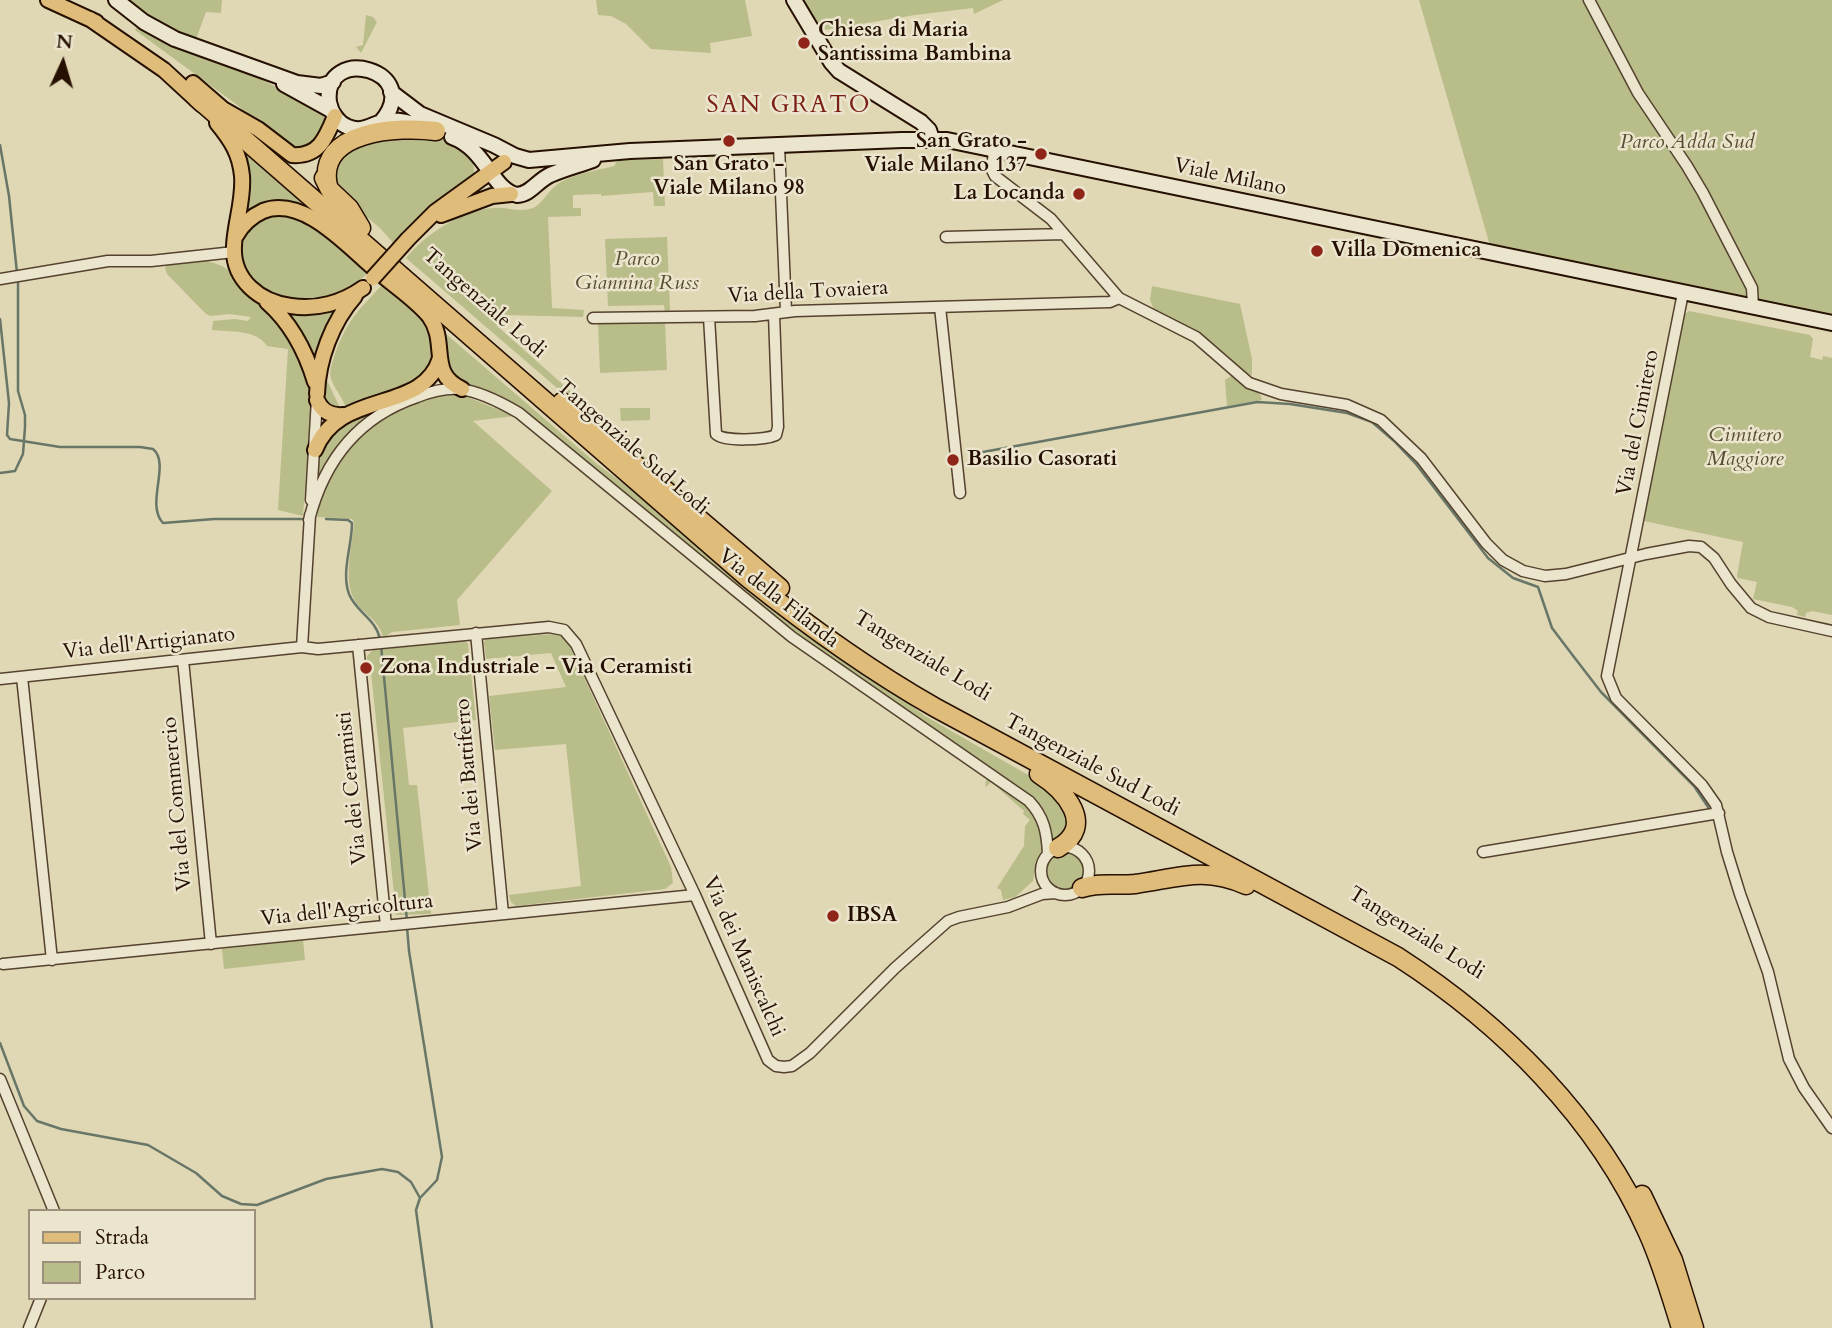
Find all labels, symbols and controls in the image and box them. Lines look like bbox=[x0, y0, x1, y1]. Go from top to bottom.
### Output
place label: Chiesa di Maria Santissima Bambina bbox=[818, 18, 1012, 68]
north arrow bbox=[28, 28, 98, 98]
text: N bbox=[55, 29, 74, 56]
marker: Chiesa di Maria Santissima Bambina bbox=[796, 35, 812, 51]
district label: SAN GRATO bbox=[708, 92, 870, 120]
place label: San Grato - Viale Milano 137 bbox=[864, 129, 1027, 179]
park label: Parco Adda Sud bbox=[1620, 130, 1754, 156]
marker: San Grato - Viale Milano 98 bbox=[721, 133, 737, 149]
marker: San Grato - Viale Milano 137 bbox=[1033, 146, 1049, 162]
place label: San Grato - Viale Milano 98 bbox=[653, 152, 805, 202]
street label: Viale Milano bbox=[1171, 154, 1289, 202]
place label: La Locanda bbox=[954, 181, 1065, 207]
marker: La Locanda bbox=[1071, 186, 1087, 202]
place label: Villa Domenica bbox=[1331, 238, 1482, 264]
street label: Tangenziale Lodi bbox=[417, 243, 551, 365]
marker: Villa Domenica bbox=[1309, 243, 1325, 259]
park label: Parco Giannina Russ bbox=[575, 247, 699, 297]
street label: Via della Tovaiera bbox=[727, 276, 889, 310]
street label: Via del Cimitero bbox=[1612, 348, 1666, 498]
street label: Tangenziale Sud Lodi bbox=[550, 375, 714, 521]
park label: Cimitero Maggiore bbox=[1707, 423, 1783, 473]
place label: Basilio Casorati bbox=[967, 447, 1117, 473]
marker: Basilio Casorati bbox=[945, 452, 961, 468]
street label: Via della Filanda bbox=[712, 544, 844, 654]
street label: Tangenziale Lodi bbox=[849, 606, 995, 708]
street label: Via dell'Artigianato bbox=[62, 622, 236, 666]
place label: Zona Industriale - Via Ceramisti bbox=[380, 655, 692, 681]
marker: Zona Industriale - Via Ceramisti bbox=[358, 660, 374, 676]
street label: Via dei Battiferro bbox=[451, 697, 489, 853]
street label: Tangenziale Sud Lodi bbox=[1000, 709, 1184, 823]
street label: Via dei Ceramisti bbox=[332, 710, 374, 866]
street label: Via del Commercio bbox=[158, 716, 198, 892]
street label: Via dei Maniscalchi bbox=[696, 873, 790, 1041]
street label: Tangenziale Lodi bbox=[1343, 882, 1489, 986]
street label: Via dell'Agricoltura bbox=[259, 889, 435, 933]
place label: IBSA bbox=[847, 903, 897, 929]
marker: IBSA bbox=[825, 908, 841, 924]
legend bbox=[28, 1209, 256, 1300]
text: Strada bbox=[95, 1223, 149, 1252]
text: Parco bbox=[95, 1258, 145, 1287]

